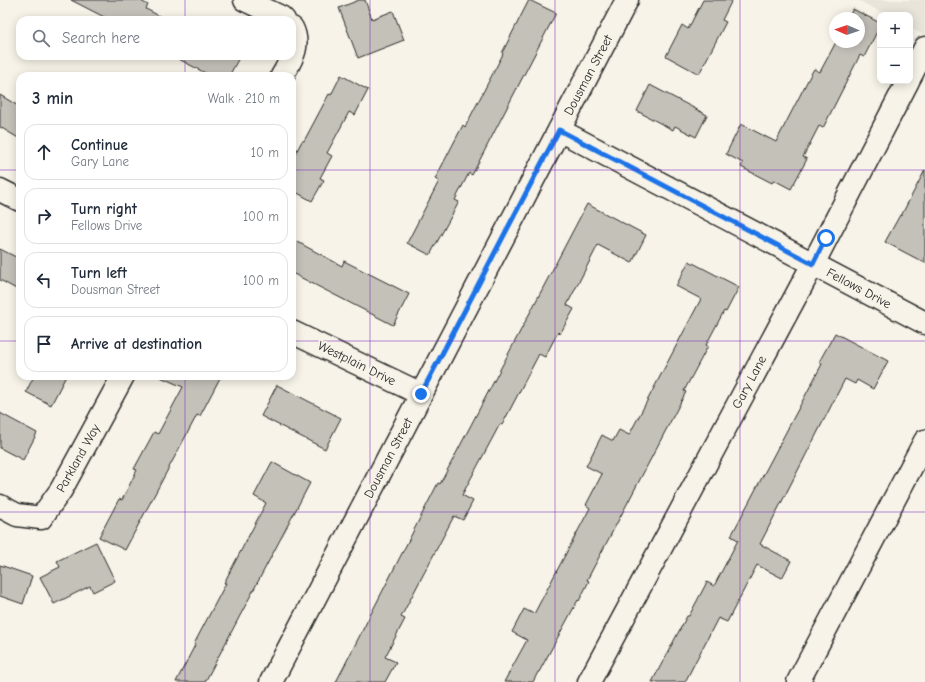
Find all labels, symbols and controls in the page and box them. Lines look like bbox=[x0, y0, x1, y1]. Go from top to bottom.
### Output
north arrow bbox=[829, 12, 865, 48]
map controls bbox=[877, 12, 913, 84]
button: + bbox=[877, 12, 913, 48]
search box bbox=[16, 16, 296, 60]
icon: search bbox=[30, 27, 52, 49]
text: Search here bbox=[62, 29, 140, 47]
street label: Dousman Street bbox=[561, 31, 616, 118]
button: − bbox=[877, 48, 913, 84]
text: 3 min bbox=[32, 89, 73, 108]
text: Walk · 210 m bbox=[208, 91, 280, 106]
text: Continue bbox=[71, 136, 128, 154]
icon: ahead bbox=[33, 141, 55, 163]
text: 10 m bbox=[251, 145, 279, 160]
text: Gary Lane bbox=[71, 154, 129, 169]
text: Turn right bbox=[71, 200, 137, 218]
icon: right bbox=[33, 205, 55, 227]
text: 100 m bbox=[243, 209, 279, 224]
text: Fellows Drive bbox=[71, 218, 142, 233]
route start bbox=[817, 229, 835, 247]
text: Turn left bbox=[71, 264, 127, 282]
street label: Fellows Drive bbox=[824, 265, 894, 312]
icon: left bbox=[33, 269, 55, 291]
text: 100 m bbox=[243, 273, 279, 288]
text: Dousman Street bbox=[71, 282, 160, 297]
icon: arrive bbox=[33, 333, 55, 355]
text: Arrive at destination bbox=[71, 335, 202, 353]
street label: Westplain Drive bbox=[316, 338, 399, 389]
street label: Gary Lane bbox=[729, 352, 769, 411]
route end bbox=[412, 385, 430, 403]
street label: Dousman Street bbox=[361, 414, 416, 501]
street label: Parkland Way bbox=[53, 421, 103, 495]

